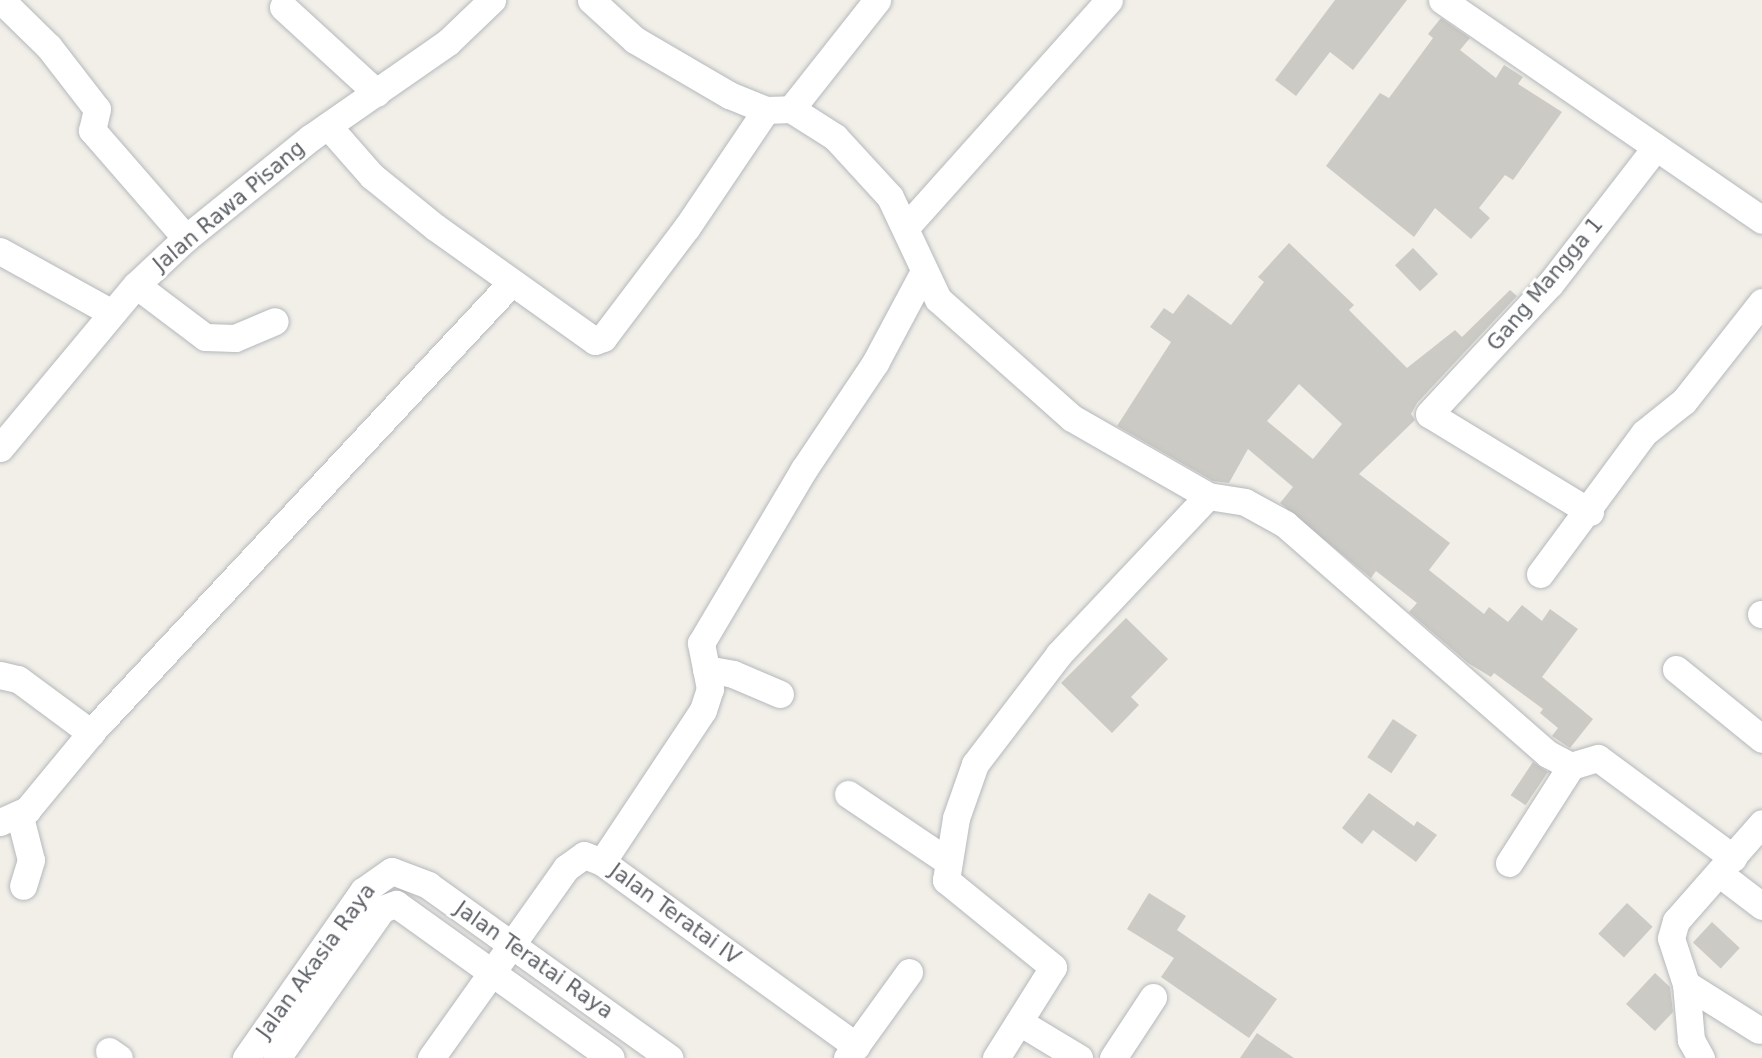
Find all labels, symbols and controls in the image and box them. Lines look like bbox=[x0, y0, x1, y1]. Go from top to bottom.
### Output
street label: Jalan Rawa Pisang bbox=[148, 135, 310, 277]
street label: Gang Mangga 1 bbox=[1482, 212, 1608, 356]
street label: Jalan Teratai IV bbox=[605, 858, 745, 970]
street label: Jalan Akasia Raya bbox=[251, 879, 381, 1043]
street label: Jalan Teratai Raya bbox=[450, 896, 618, 1024]

